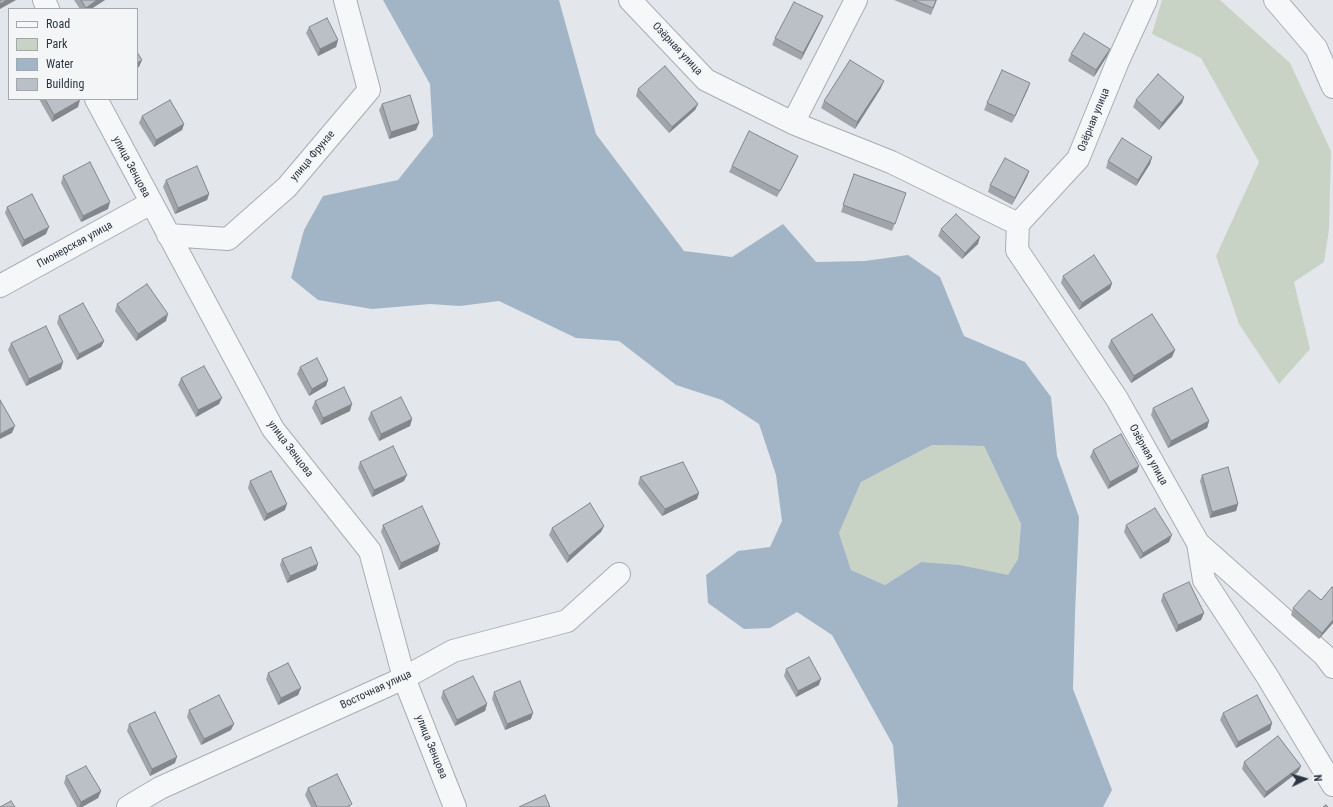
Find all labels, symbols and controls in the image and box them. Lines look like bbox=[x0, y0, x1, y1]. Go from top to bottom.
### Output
legend bbox=[8, 8, 138, 100]
text: Road bbox=[46, 17, 70, 31]
street label: Озёрная улица bbox=[649, 20, 705, 78]
text: Park bbox=[46, 37, 67, 51]
text: Water bbox=[46, 57, 74, 71]
text: Building bbox=[46, 77, 84, 91]
street label: Озёрная улица bbox=[1075, 86, 1113, 154]
street label: улица Фрунзе bbox=[288, 128, 338, 184]
street label: улица Зенцова bbox=[109, 134, 153, 200]
street label: Пионерская улица bbox=[35, 219, 115, 271]
street label: улица Зенцова bbox=[264, 418, 316, 480]
street label: Озёрная улица bbox=[1126, 422, 1170, 488]
street label: Восточная улица bbox=[338, 668, 414, 712]
street label: улица Зенцова bbox=[412, 713, 450, 781]
north arrow bbox=[1285, 759, 1325, 799]
text: N bbox=[1311, 774, 1324, 782]

